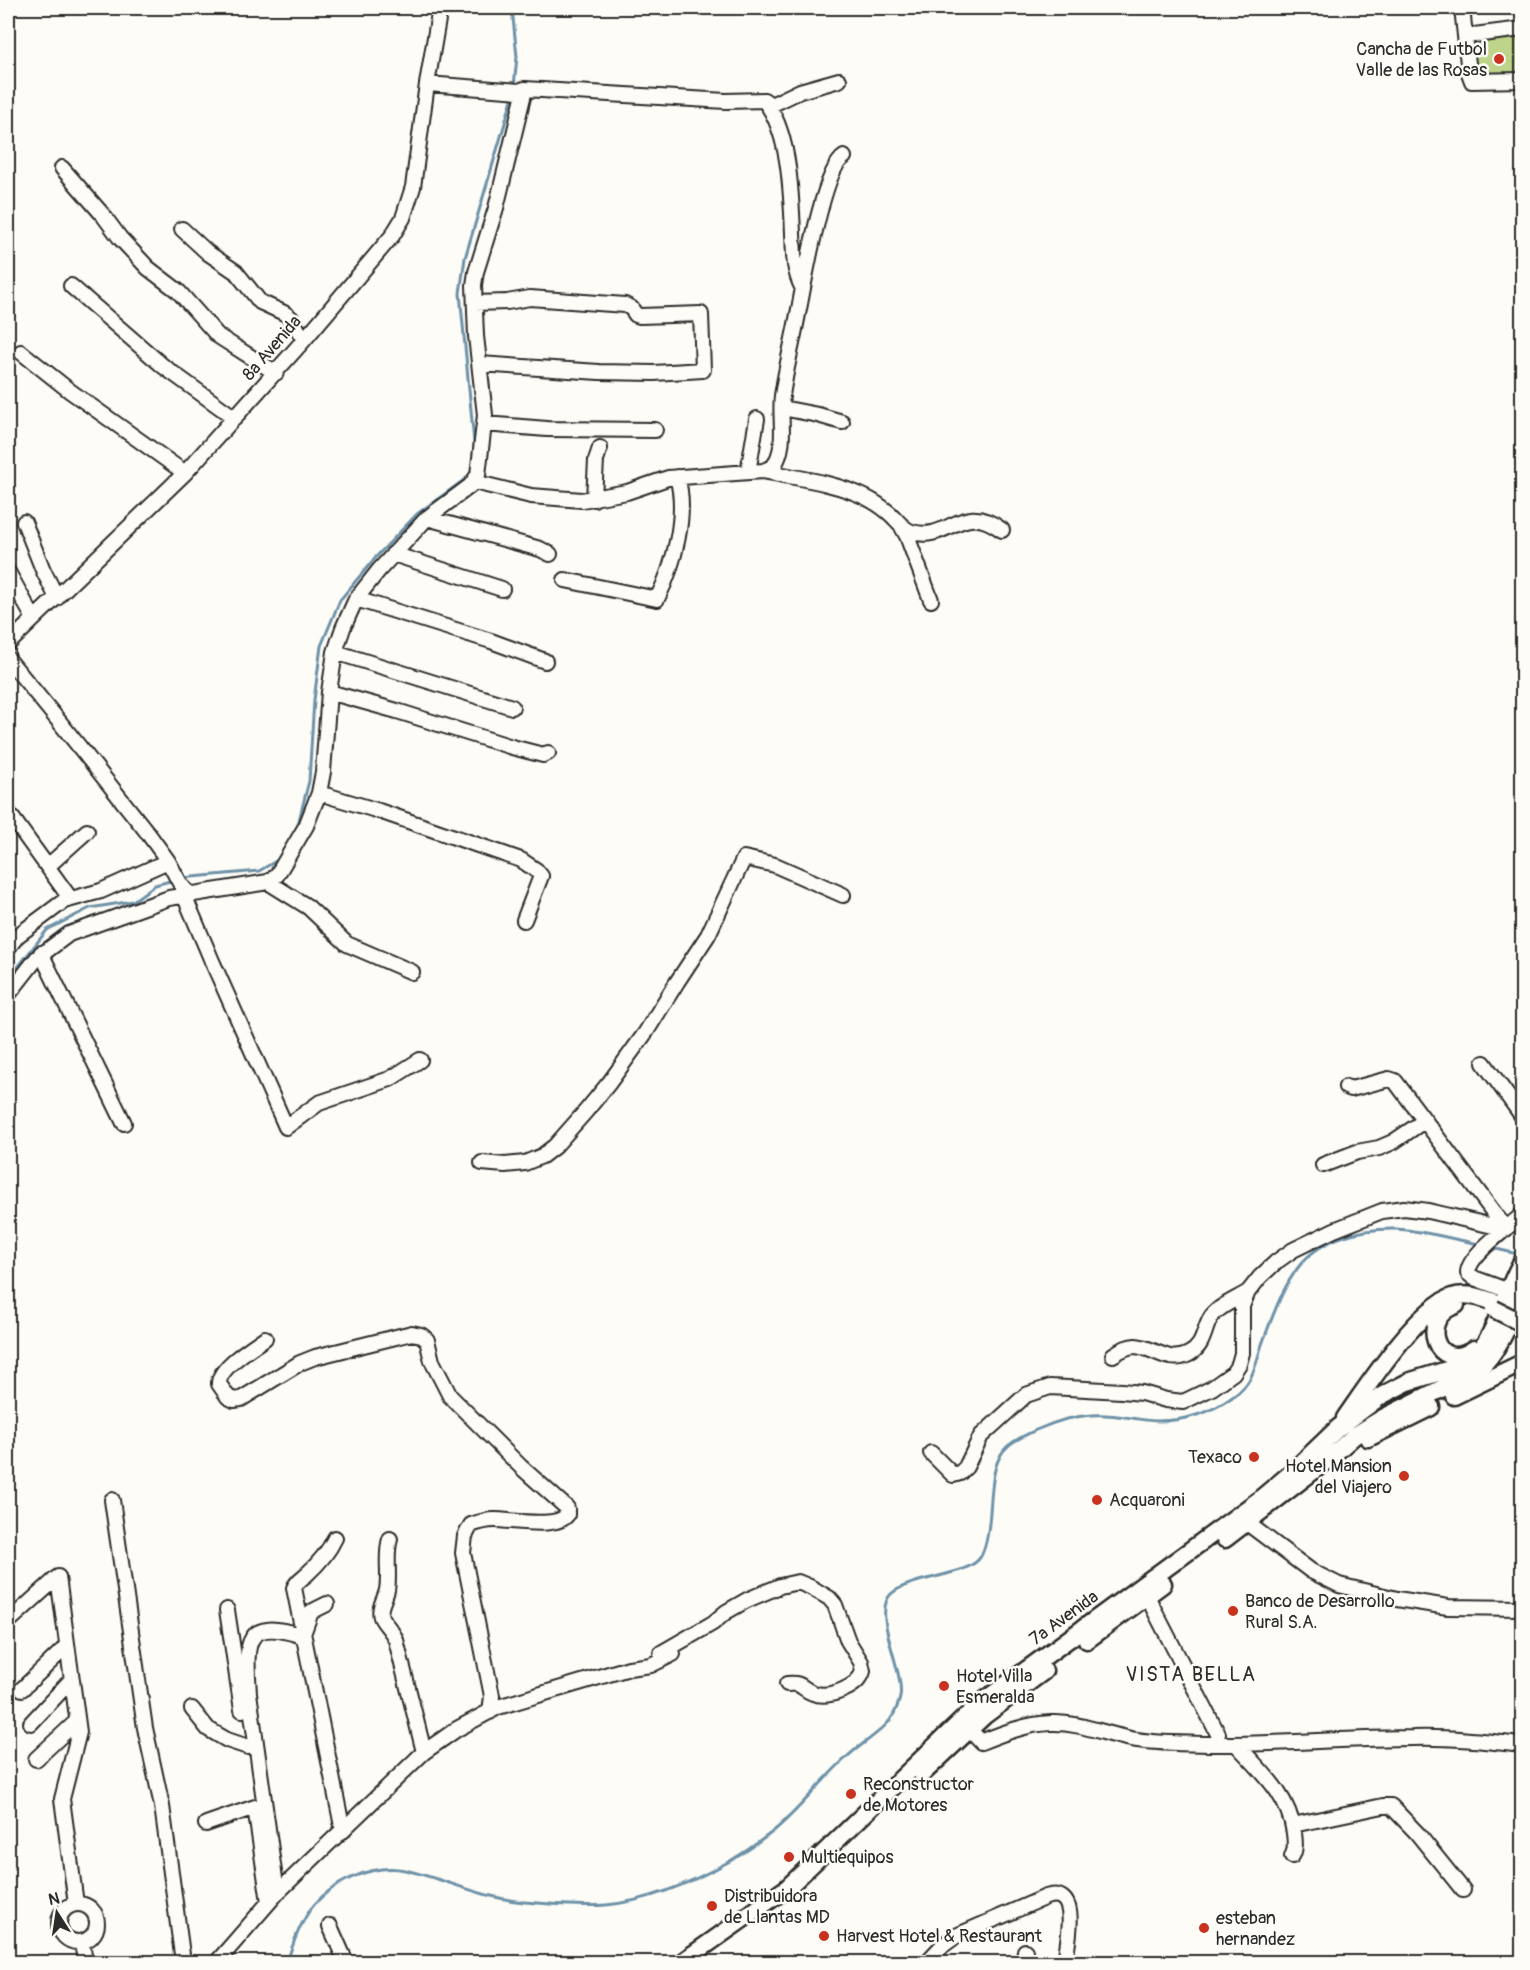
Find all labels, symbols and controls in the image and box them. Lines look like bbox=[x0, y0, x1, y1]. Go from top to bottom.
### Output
place label: Cancha de Futbol Valle de las Rosas bbox=[1356, 38, 1487, 82]
marker: Cancha de Futbol Valle de las Rosas bbox=[1492, 52, 1506, 66]
street label: 8a Avenida bbox=[237, 311, 307, 385]
place label: Texaco bbox=[1188, 1446, 1242, 1469]
marker: Texaco bbox=[1247, 1450, 1261, 1464]
place label: Hotel Mansion del Viajero bbox=[1285, 1455, 1392, 1499]
marker: Hotel Mansion del Viajero bbox=[1397, 1469, 1411, 1483]
place label: Acquaroni bbox=[1109, 1489, 1185, 1512]
marker: Acquaroni bbox=[1090, 1493, 1104, 1507]
street label: 7a Avenida bbox=[1025, 1585, 1103, 1651]
place label: Banco de Desarrollo Rural S.A. bbox=[1245, 1590, 1395, 1634]
marker: Banco de Desarrollo Rural S.A. bbox=[1226, 1604, 1240, 1618]
district label: VISTA BELLA bbox=[1126, 1662, 1256, 1687]
place label: Hotel Villa Esmeralda bbox=[956, 1665, 1035, 1709]
marker: Hotel Villa Esmeralda bbox=[937, 1679, 951, 1693]
place label: Reconstructor de Motores bbox=[863, 1773, 975, 1817]
marker: Reconstructor de Motores bbox=[844, 1787, 858, 1801]
place label: Multiequipos bbox=[801, 1846, 894, 1869]
marker: Multiequipos bbox=[782, 1850, 796, 1864]
north arrow bbox=[27, 1883, 87, 1943]
place label: Distribuidora de Llantas MD bbox=[724, 1885, 830, 1929]
text: N bbox=[47, 1888, 62, 1910]
marker: Distribuidora de Llantas MD bbox=[705, 1899, 719, 1913]
place label: esteban hernandez bbox=[1216, 1907, 1295, 1951]
marker: esteban hernandez bbox=[1197, 1921, 1211, 1935]
place label: Harvest Hotel & Restaurant bbox=[836, 1925, 1043, 1948]
marker: Harvest Hotel & Restaurant bbox=[817, 1929, 831, 1943]

